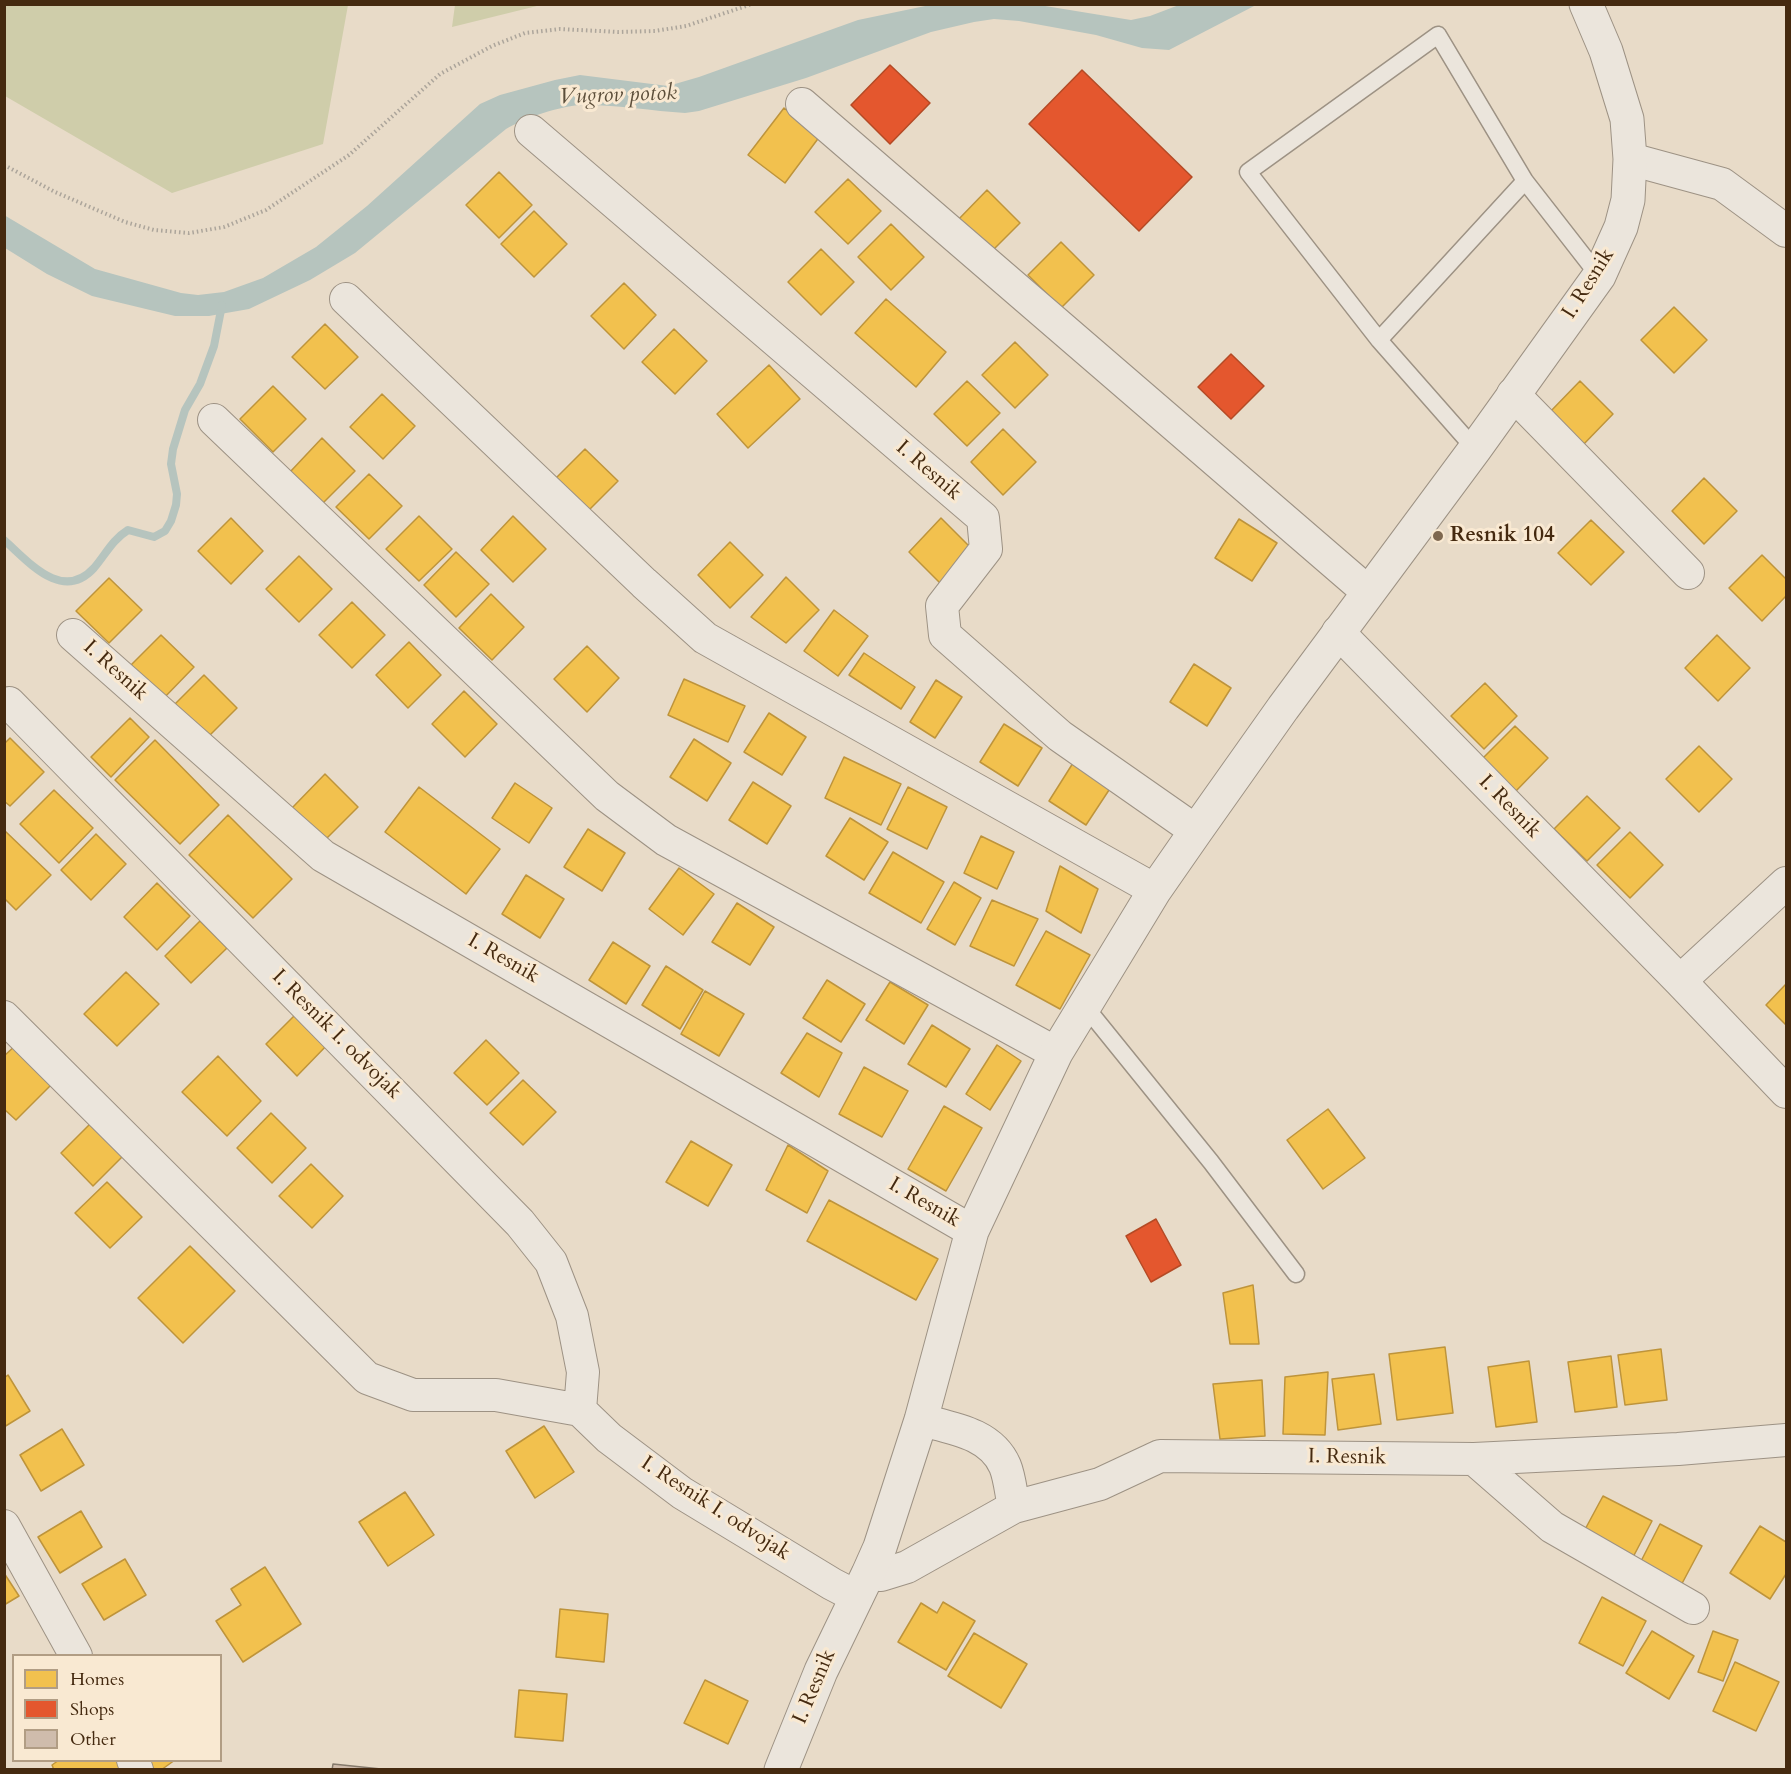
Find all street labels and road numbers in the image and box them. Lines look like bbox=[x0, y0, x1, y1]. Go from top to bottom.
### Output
street label: I. Resnik bbox=[1558, 244, 1620, 324]
street label: I. Resnik bbox=[890, 436, 966, 506]
street label: I. Resnik bbox=[77, 635, 153, 707]
street label: I. Resnik bbox=[1473, 770, 1545, 844]
street label: I. Resnik bbox=[463, 929, 543, 989]
street label: I. Resnik I. odvojak bbox=[266, 965, 406, 1105]
street label: I. Resnik bbox=[884, 1173, 964, 1233]
street label: I. Resnik bbox=[1308, 1445, 1386, 1471]
street label: I. Resnik I. odvojak bbox=[636, 1451, 794, 1567]
street label: I. Resnik bbox=[788, 1646, 842, 1728]

